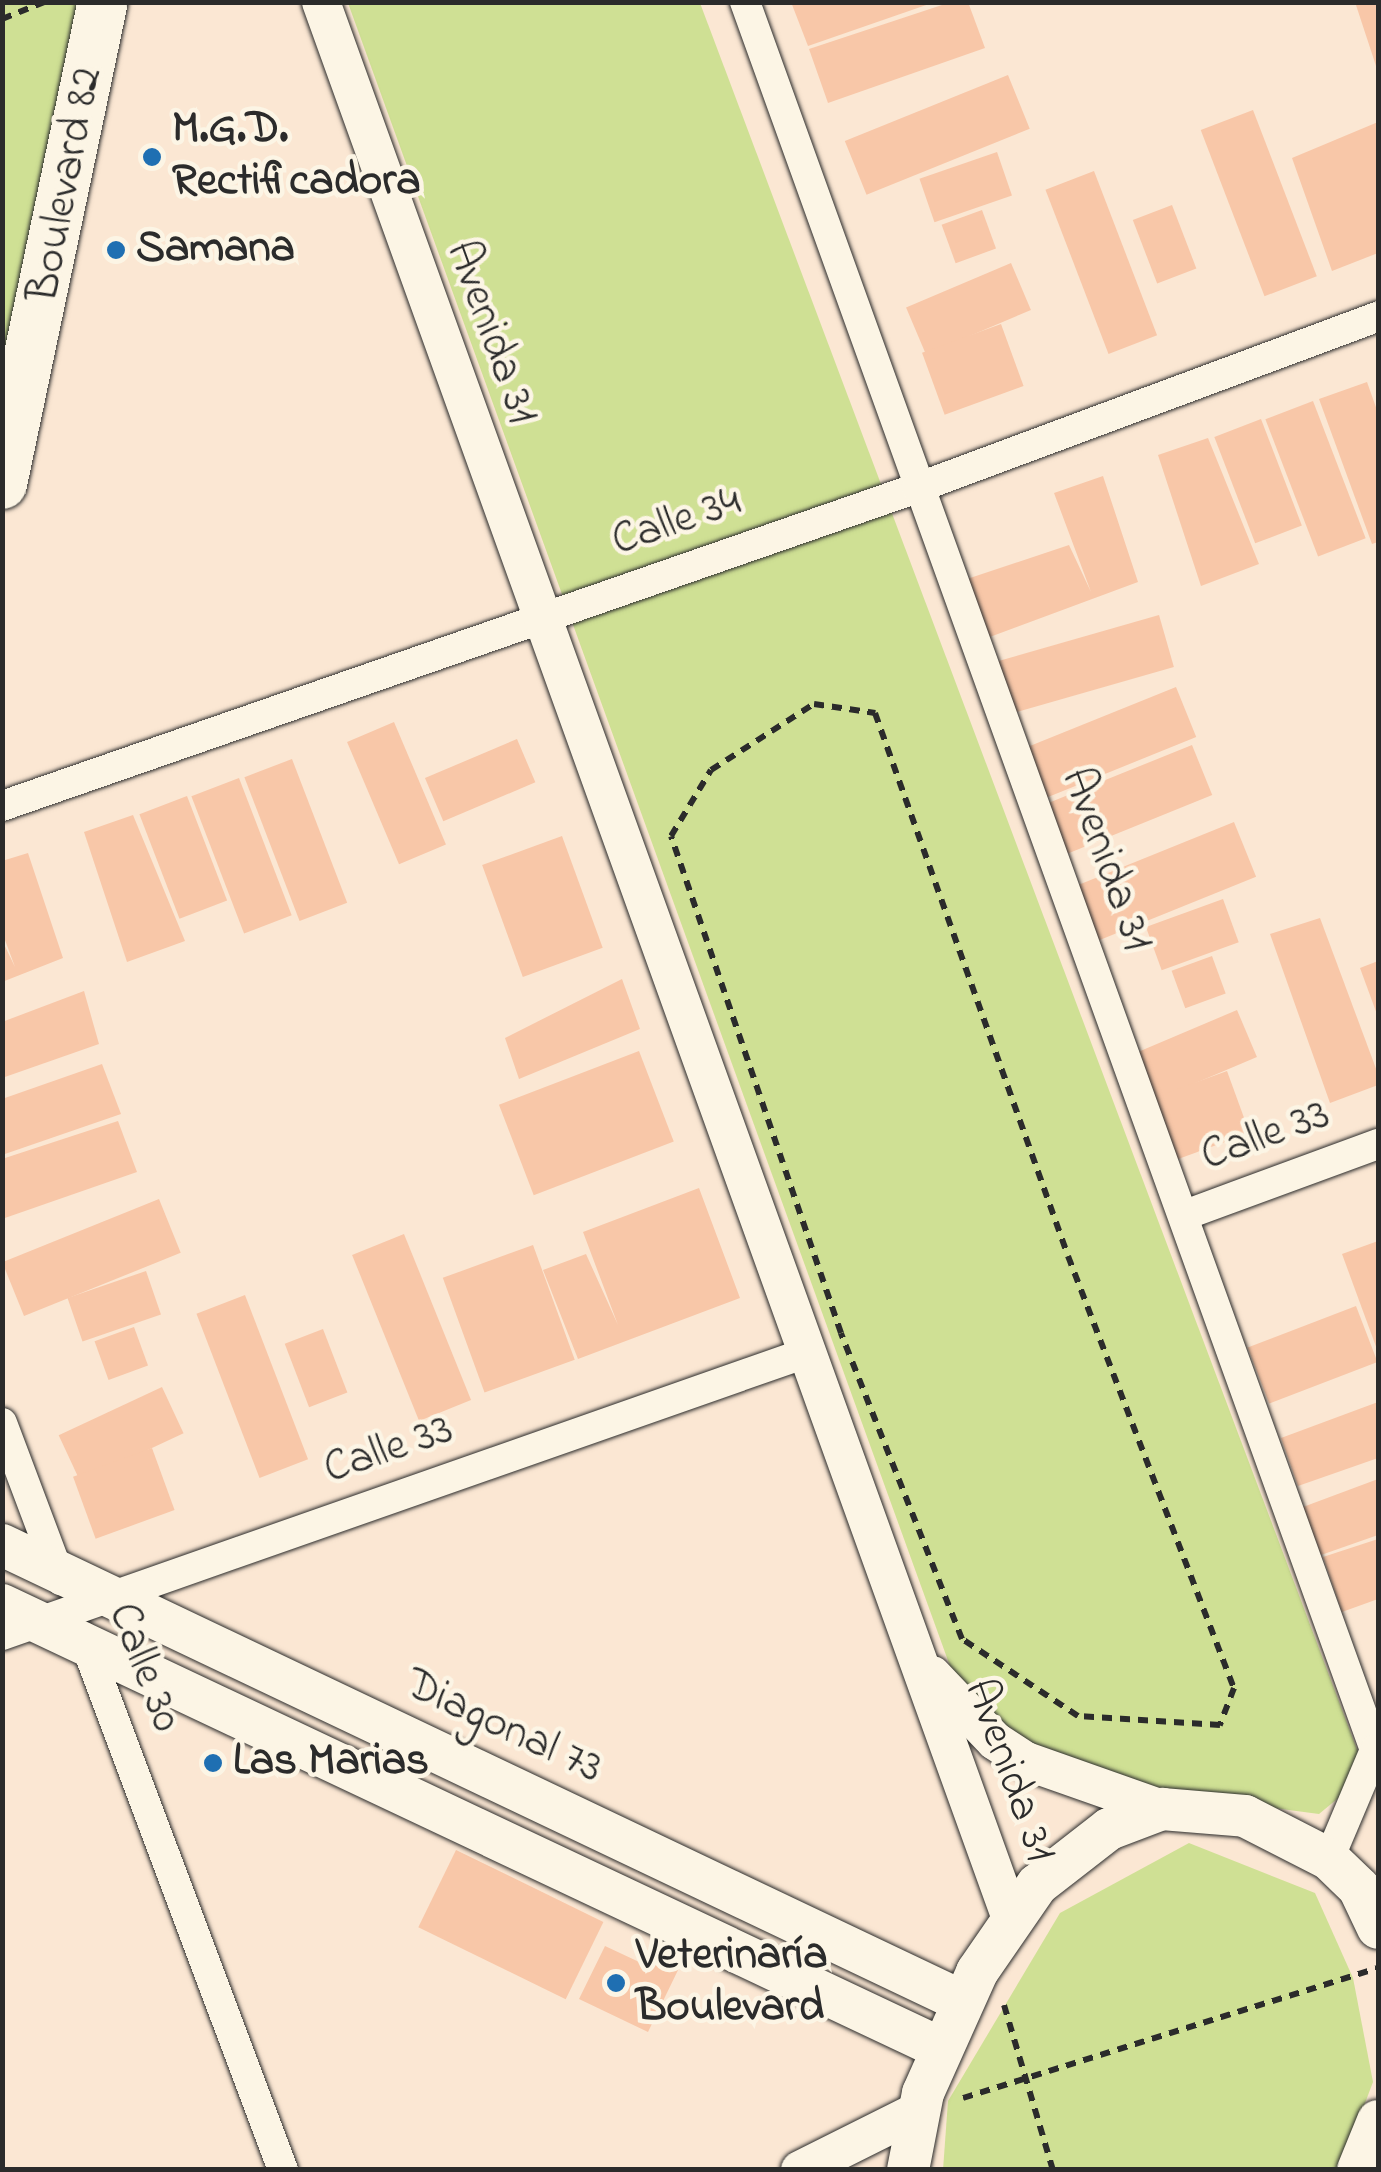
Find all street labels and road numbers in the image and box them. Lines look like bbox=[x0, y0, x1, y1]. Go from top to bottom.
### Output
street label: Boulevard 82 bbox=[18, 63, 116, 307]
street label: Avenida 31 bbox=[432, 234, 548, 432]
street label: Calle 34 bbox=[605, 476, 749, 570]
street label: Avenida 31 bbox=[1047, 761, 1163, 959]
street label: Calle 33 bbox=[1194, 1089, 1338, 1185]
street label: Calle 33 bbox=[317, 1404, 461, 1498]
street label: Calle 30 bbox=[94, 1596, 192, 1740]
street label: Diagonal 73 bbox=[396, 1659, 610, 1797]
street label: Avenida 31 bbox=[950, 1672, 1066, 1870]

